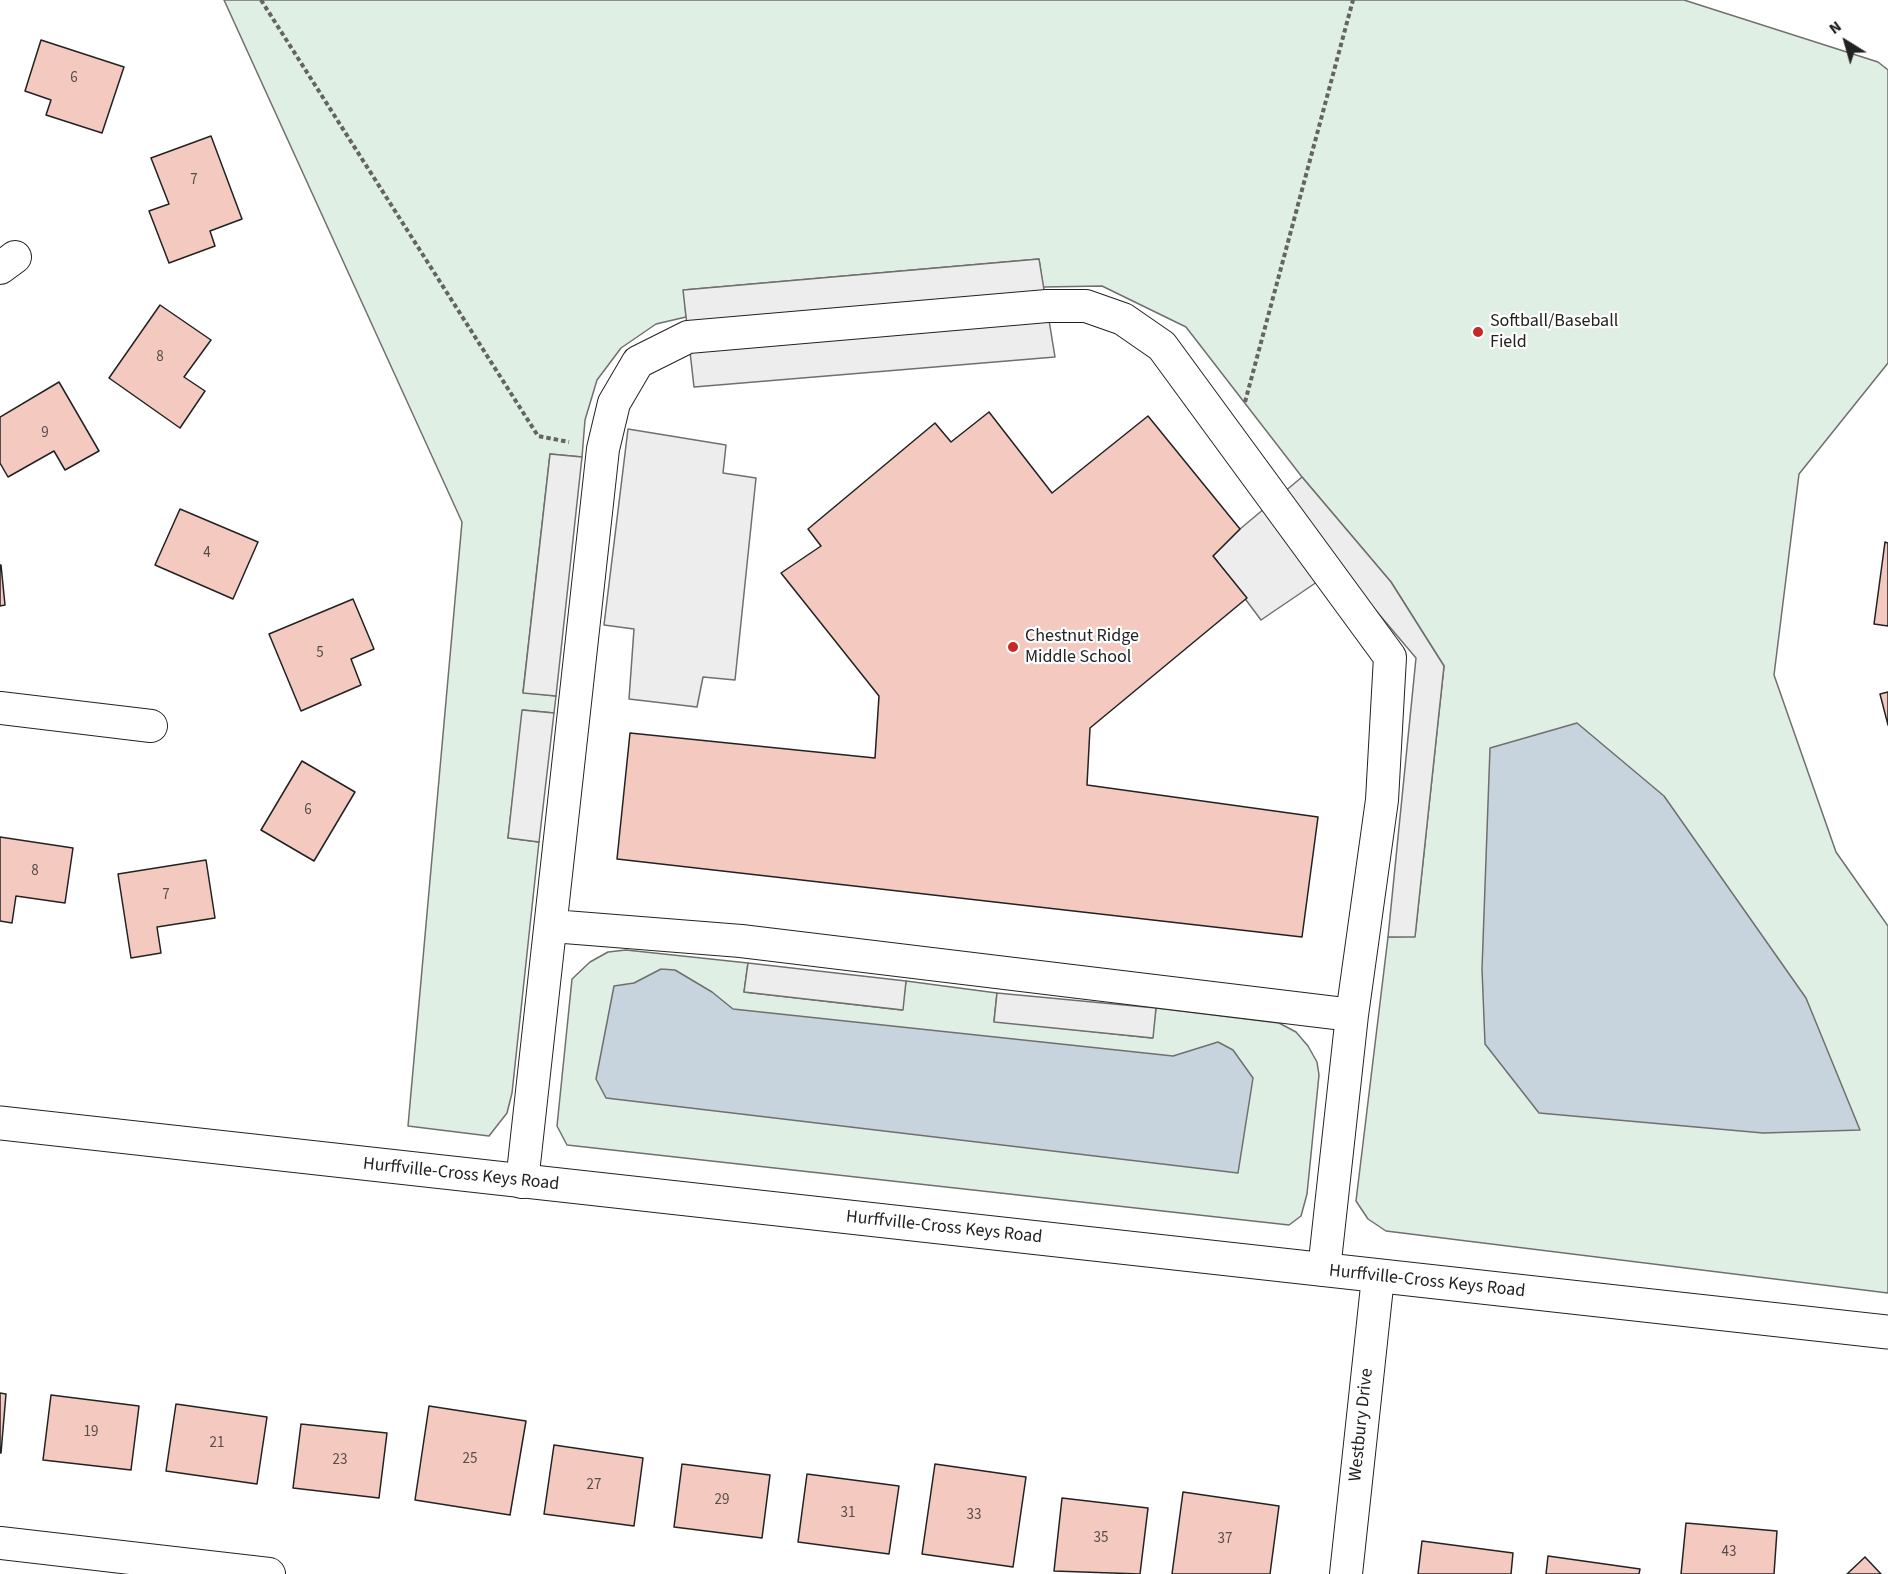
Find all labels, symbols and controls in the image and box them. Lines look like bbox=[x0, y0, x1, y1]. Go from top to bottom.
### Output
north arrow bbox=[1816, 12, 1876, 72]
text: N bbox=[1824, 16, 1846, 40]
house number: 6 bbox=[70, 70, 78, 88]
house number: 7 bbox=[190, 172, 198, 190]
place label: Softball/Baseball Field bbox=[1490, 311, 1618, 354]
marker: Softball/Baseball Field bbox=[1471, 325, 1485, 339]
house number: 8 bbox=[156, 349, 164, 367]
house number: 9 bbox=[41, 425, 49, 443]
house number: 4 bbox=[203, 545, 211, 563]
place label: Chestnut Ridge Middle School bbox=[1025, 626, 1139, 668]
marker: Chestnut Ridge Middle School bbox=[1006, 640, 1020, 654]
house number: 5 bbox=[316, 645, 324, 663]
house number: 6 bbox=[304, 802, 312, 820]
house number: 8 bbox=[31, 863, 39, 881]
house number: 7 bbox=[162, 887, 170, 905]
street label: Hurffville-Cross Keys Road bbox=[362, 1154, 560, 1196]
street label: Hurffville-Cross Keys Road bbox=[845, 1207, 1043, 1249]
street label: Hurffville-Cross Keys Road bbox=[1328, 1261, 1526, 1303]
street label: Westbury Drive bbox=[1345, 1367, 1379, 1483]
house number: 19 bbox=[84, 1424, 98, 1442]
house number: 21 bbox=[210, 1435, 224, 1453]
house number: 25 bbox=[463, 1451, 477, 1469]
house number: 23 bbox=[333, 1452, 347, 1470]
house number: 27 bbox=[587, 1477, 601, 1495]
house number: 29 bbox=[715, 1492, 729, 1510]
house number: 31 bbox=[841, 1505, 855, 1523]
house number: 33 bbox=[967, 1507, 981, 1525]
house number: 35 bbox=[1094, 1530, 1108, 1548]
house number: 37 bbox=[1218, 1531, 1232, 1549]
house number: 43 bbox=[1722, 1544, 1736, 1562]

